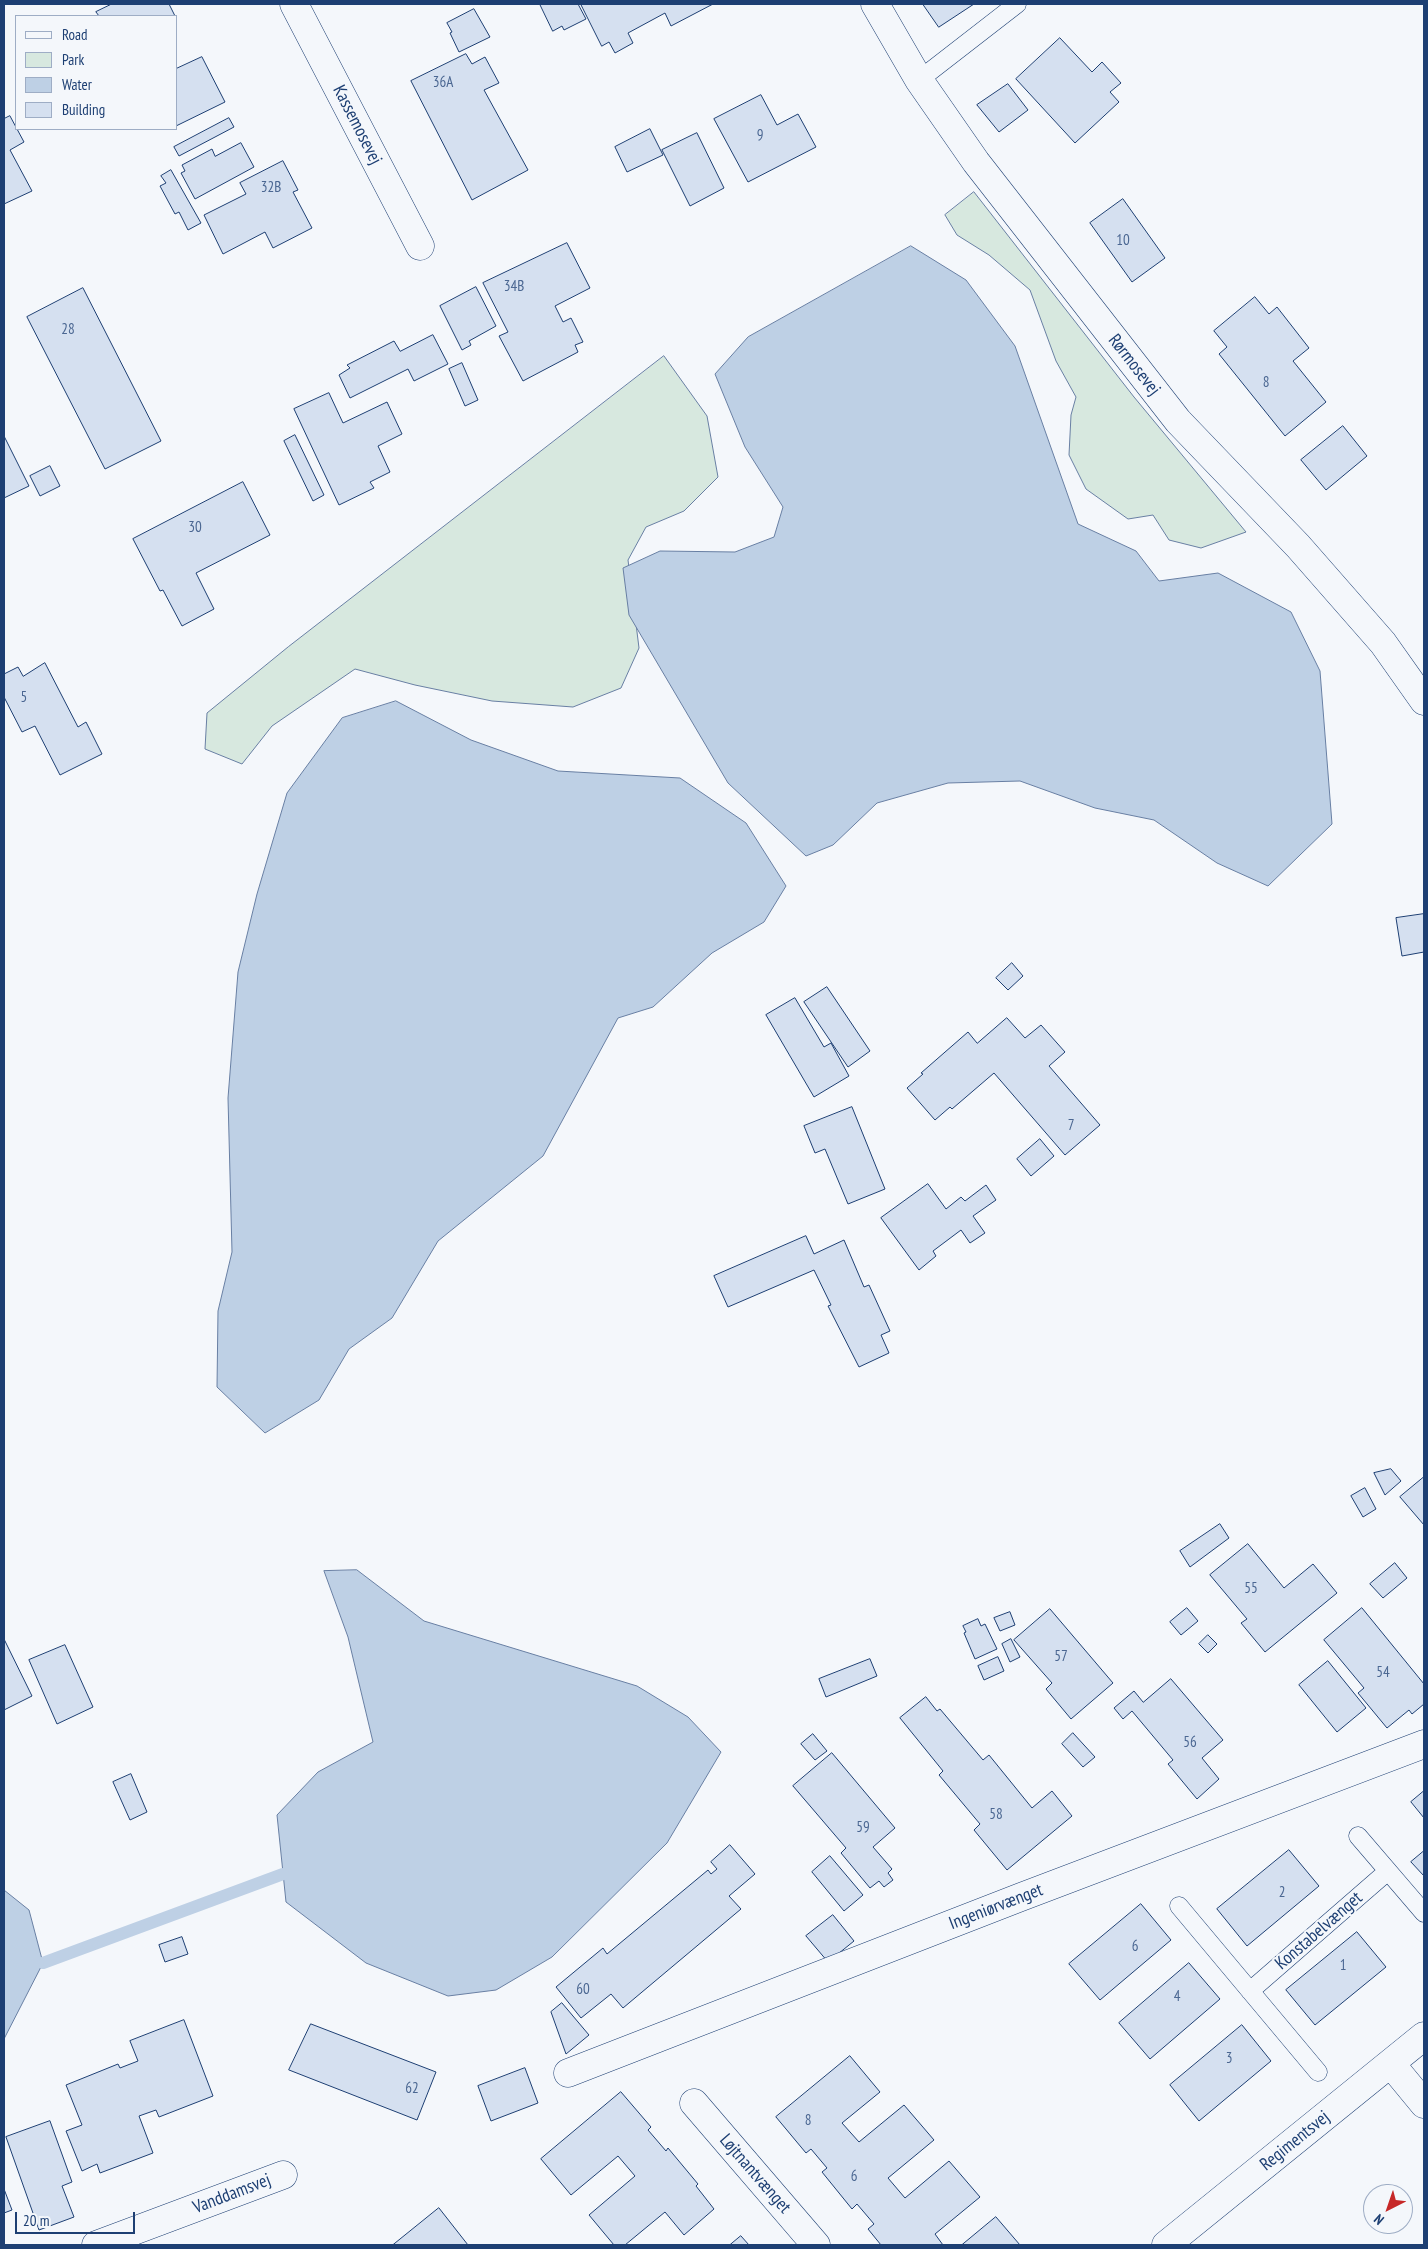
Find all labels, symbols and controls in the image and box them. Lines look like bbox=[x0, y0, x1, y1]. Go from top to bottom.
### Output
legend bbox=[15, 15, 178, 130]
text: Road bbox=[62, 25, 88, 44]
text: Park bbox=[62, 50, 84, 69]
house number: 36A bbox=[433, 74, 453, 92]
text: Water bbox=[62, 75, 92, 94]
street label: Kassemosevej bbox=[328, 82, 386, 168]
text: Building bbox=[62, 100, 105, 119]
house number: 9 bbox=[757, 127, 763, 145]
house number: 32B bbox=[261, 179, 281, 197]
house number: 10 bbox=[1116, 232, 1130, 250]
house number: 34B bbox=[504, 278, 524, 296]
house number: 28 bbox=[61, 321, 75, 339]
street label: Rørmosevej bbox=[1103, 330, 1165, 400]
house number: 8 bbox=[1263, 374, 1269, 392]
house number: 30 bbox=[188, 519, 202, 537]
house number: 5 bbox=[21, 689, 27, 707]
house number: 7 bbox=[1068, 1117, 1074, 1135]
house number: 55 bbox=[1244, 1580, 1258, 1598]
house number: 57 bbox=[1054, 1648, 1068, 1666]
house number: 54 bbox=[1376, 1664, 1390, 1682]
house number: 56 bbox=[1183, 1734, 1197, 1752]
house number: 58 bbox=[989, 1806, 1003, 1824]
house number: 59 bbox=[856, 1819, 870, 1837]
street label: Ingeniørvænget bbox=[946, 1879, 1046, 1935]
house number: 2 bbox=[1279, 1884, 1285, 1902]
street label: Konstabelvænget bbox=[1271, 1887, 1367, 1975]
house number: 6 bbox=[1132, 1938, 1138, 1956]
house number: 1 bbox=[1340, 1957, 1346, 1975]
house number: 60 bbox=[576, 1981, 590, 1999]
house number: 4 bbox=[1174, 1988, 1180, 2006]
house number: 3 bbox=[1226, 2050, 1232, 2068]
house number: 62 bbox=[405, 2080, 419, 2098]
street label: Regimentsvej bbox=[1256, 2106, 1334, 2176]
house number: 8 bbox=[805, 2112, 811, 2130]
street label: Løjtnantvænget bbox=[715, 2130, 795, 2218]
house number: 6 bbox=[851, 2168, 857, 2186]
street label: Vanddamsvej bbox=[190, 2169, 274, 2219]
north arrow bbox=[1363, 2184, 1413, 2234]
scale bar bbox=[18, 2202, 138, 2234]
text: N bbox=[1370, 2210, 1388, 2229]
text: 20 m bbox=[23, 2211, 49, 2230]

